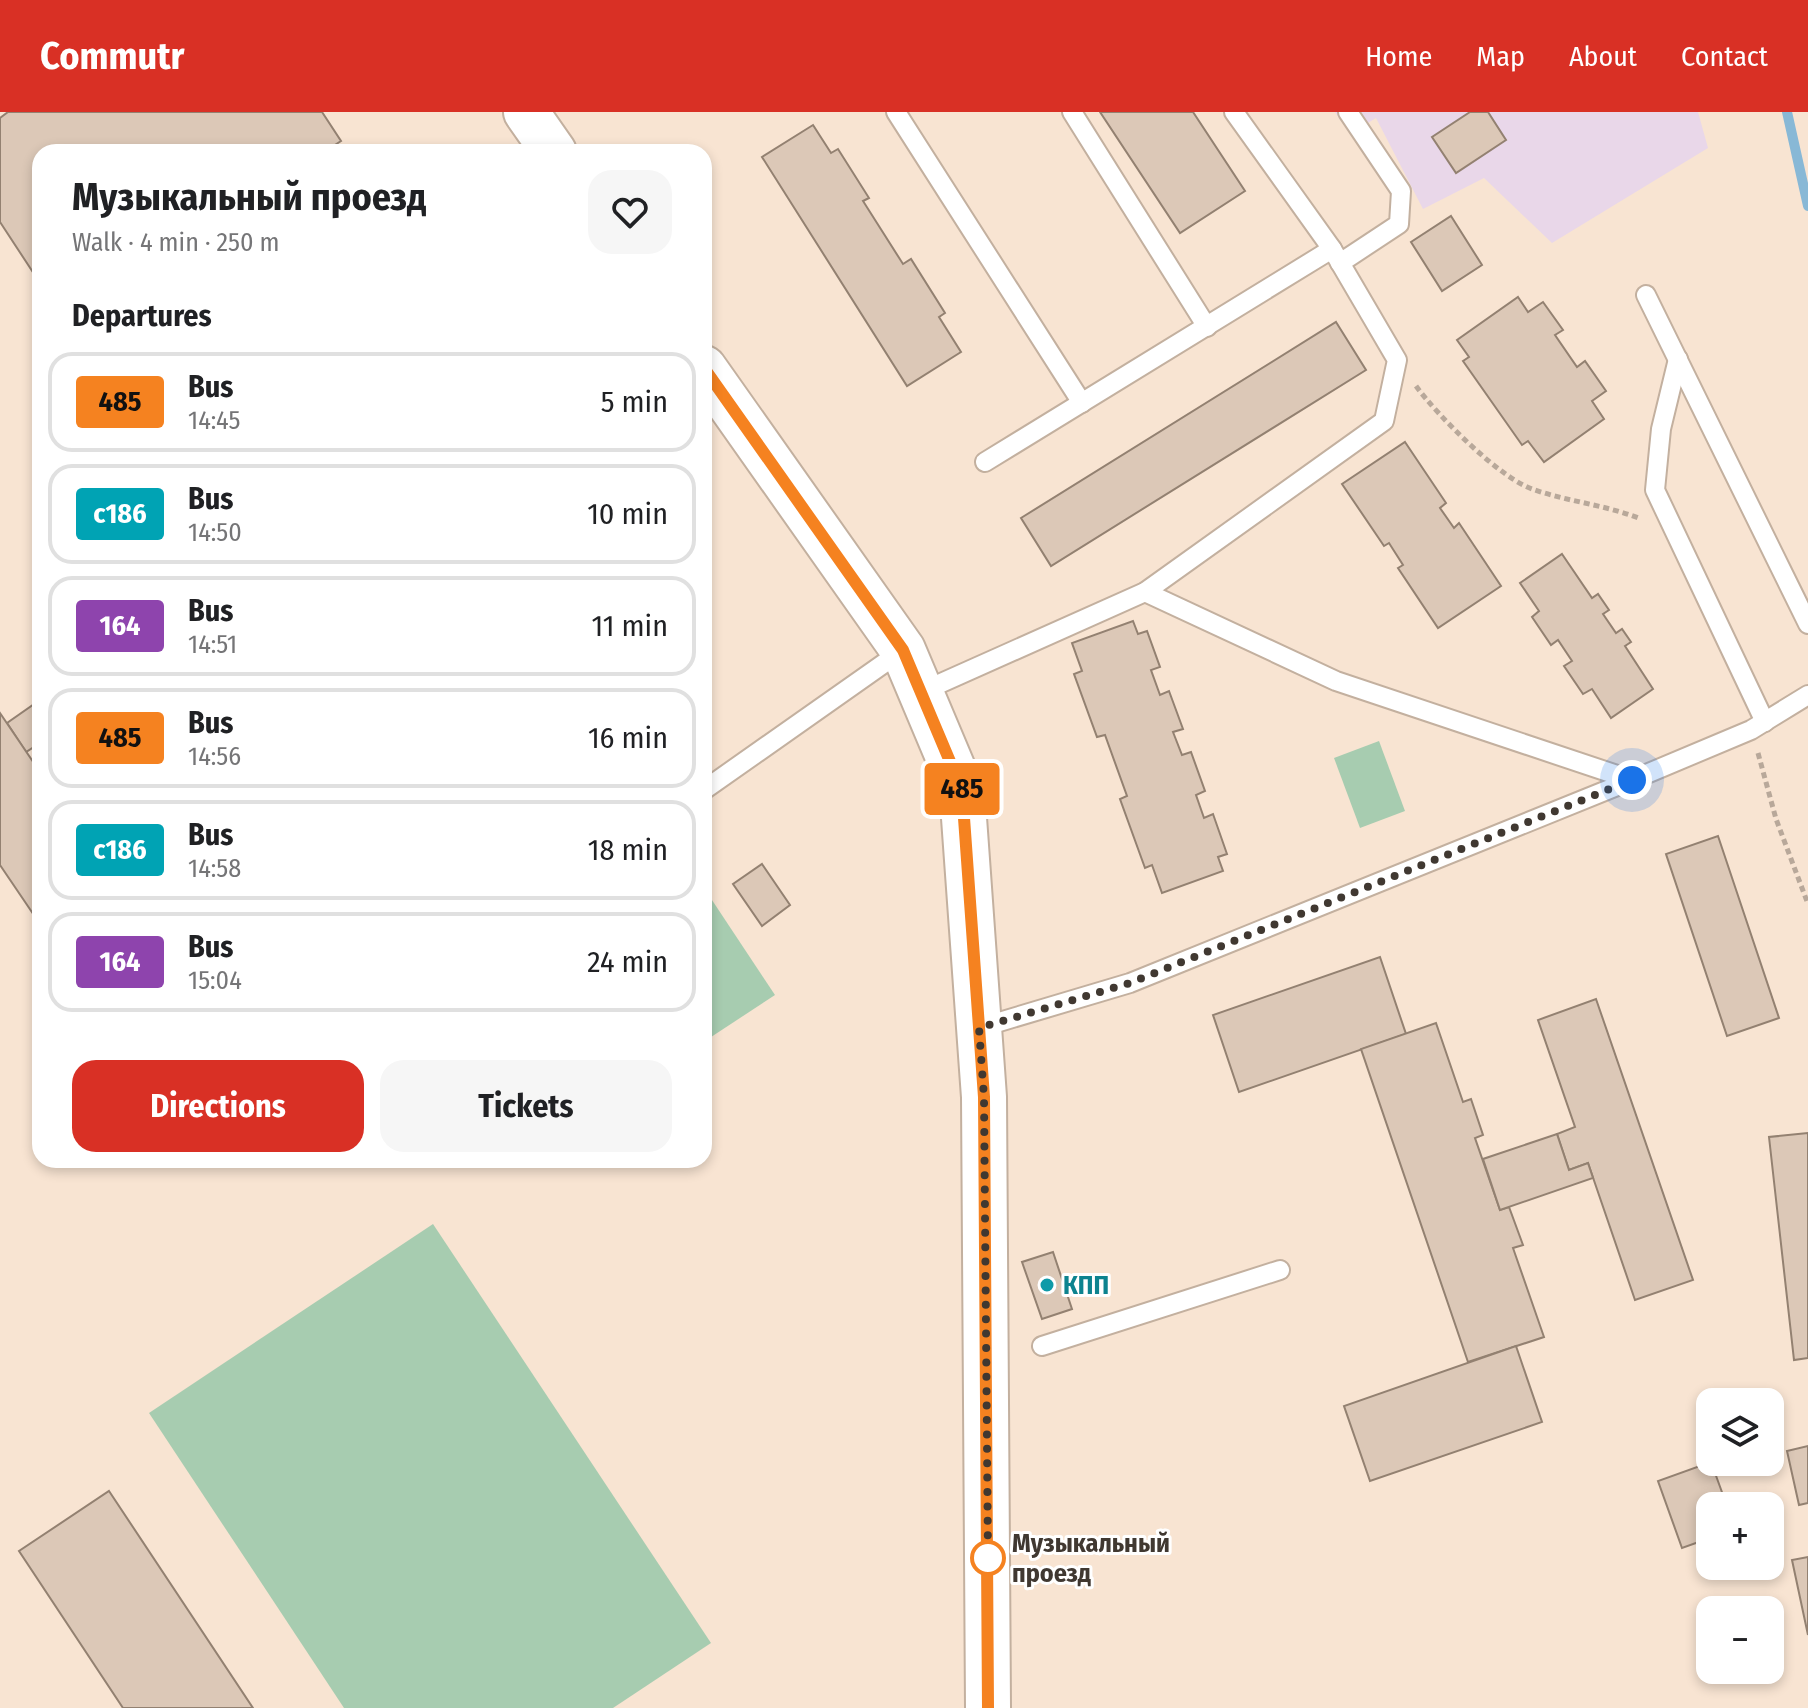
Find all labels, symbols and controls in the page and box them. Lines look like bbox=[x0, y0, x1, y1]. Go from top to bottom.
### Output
text: Commutr bbox=[40, 33, 184, 79]
text: Home bbox=[1365, 40, 1432, 73]
text: Map bbox=[1476, 40, 1525, 73]
text: About bbox=[1569, 40, 1637, 73]
text: Contact bbox=[1681, 40, 1768, 73]
button: heart bbox=[588, 170, 672, 254]
text: Музыкальный проезд bbox=[72, 174, 426, 220]
text: Walk · 4 min · 250 m bbox=[72, 227, 280, 258]
text: Departures bbox=[72, 298, 212, 334]
text: Bus bbox=[188, 369, 233, 405]
text: 5 min bbox=[601, 384, 668, 420]
text: 485 bbox=[99, 385, 141, 418]
text: 14:45 bbox=[188, 405, 240, 436]
text: Bus bbox=[188, 481, 233, 517]
text: 10 min bbox=[587, 496, 668, 532]
text: с186 bbox=[93, 497, 147, 530]
text: 14:50 bbox=[188, 517, 242, 548]
text: Bus bbox=[188, 593, 233, 629]
text: 11 min bbox=[592, 608, 668, 644]
text: 164 bbox=[100, 609, 140, 642]
text: 14:51 bbox=[188, 629, 237, 660]
text: Bus bbox=[188, 705, 233, 741]
text: 16 min bbox=[588, 720, 668, 756]
text: 485 bbox=[99, 721, 141, 754]
text: 14:56 bbox=[188, 741, 241, 772]
your location bbox=[1612, 760, 1652, 800]
line badge: 485 bbox=[916, 763, 1008, 815]
text: 485 bbox=[941, 772, 983, 805]
text: Bus bbox=[188, 817, 233, 853]
text: 18 min bbox=[588, 832, 668, 868]
text: с186 bbox=[93, 833, 147, 866]
text: 14:58 bbox=[188, 853, 241, 884]
text: Bus bbox=[188, 929, 233, 965]
text: 24 min bbox=[587, 944, 668, 980]
text: 164 bbox=[100, 945, 140, 978]
text: 15:04 bbox=[188, 965, 242, 996]
button: Directions bbox=[72, 1060, 364, 1152]
button: Tickets bbox=[380, 1060, 672, 1152]
place label: КПП bbox=[1063, 1270, 1109, 1301]
marker: КПП bbox=[1038, 1276, 1056, 1294]
map controls bbox=[1696, 1388, 1784, 1684]
button: layers bbox=[1696, 1388, 1784, 1476]
button: + bbox=[1696, 1492, 1784, 1580]
place label: Музыкальный проезд bbox=[1012, 1528, 1170, 1589]
marker: Музыкальный проезд bbox=[971, 1541, 1005, 1575]
button: − bbox=[1696, 1596, 1784, 1684]

